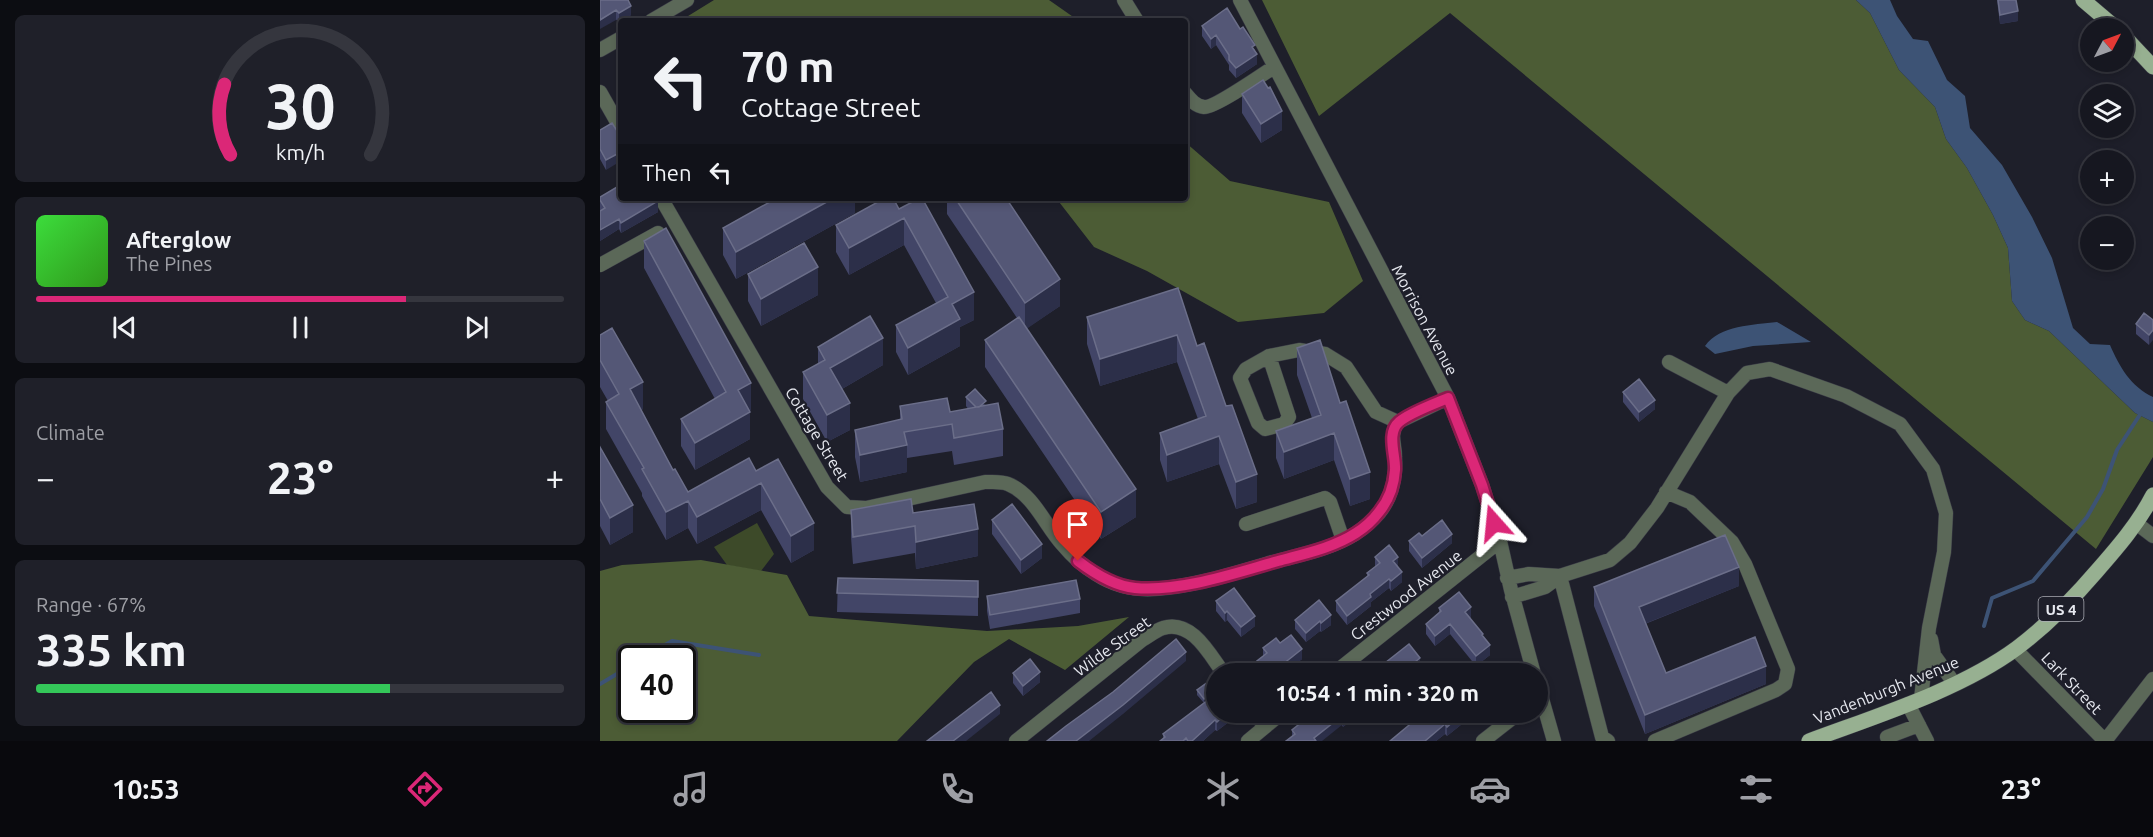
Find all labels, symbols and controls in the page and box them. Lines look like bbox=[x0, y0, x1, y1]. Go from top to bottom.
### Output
north arrow bbox=[2080, 18, 2134, 72]
map controls bbox=[2080, 18, 2134, 270]
icon: left bbox=[642, 42, 720, 120]
text: 70 m bbox=[741, 43, 835, 90]
text: 30 bbox=[265, 71, 335, 141]
button: layers bbox=[2080, 84, 2134, 138]
text: Cottage Street bbox=[741, 92, 920, 122]
text: km/h bbox=[275, 141, 325, 165]
button: + bbox=[2080, 150, 2134, 204]
icon: left bbox=[704, 156, 737, 189]
text: Then bbox=[642, 160, 692, 185]
button: − bbox=[2080, 216, 2134, 270]
text: Afterglow bbox=[126, 227, 231, 252]
text: The Pines bbox=[126, 252, 212, 275]
street label: Morrison Avenue bbox=[1388, 262, 1462, 378]
icon: previous bbox=[108, 311, 141, 344]
icon: pause bbox=[284, 311, 317, 344]
icon: next bbox=[460, 311, 493, 344]
street label: Cottage Street bbox=[782, 384, 852, 485]
text: Climate bbox=[36, 421, 105, 444]
text: 23° bbox=[267, 452, 333, 503]
text: − bbox=[36, 459, 55, 496]
text: + bbox=[545, 459, 564, 496]
position arrow bbox=[1462, 491, 1526, 555]
pin bbox=[1052, 499, 1103, 561]
icon: arrive bbox=[1061, 508, 1094, 541]
street label: Crestwood Avenue bbox=[1347, 546, 1465, 644]
text: Range · 67% bbox=[36, 593, 146, 616]
road number: US 4 bbox=[2038, 597, 2084, 621]
street label: Wilde Street bbox=[1070, 612, 1154, 680]
text: 335 km bbox=[36, 624, 187, 675]
speed limit sign: 40 bbox=[618, 645, 696, 723]
street label: Lark Street bbox=[2038, 648, 2106, 718]
street label: Vandenburgh Avenue bbox=[1811, 653, 1961, 727]
text: 10:54 · 1 min · 320 m bbox=[1275, 680, 1479, 705]
icon: directions bbox=[404, 768, 446, 810]
icon: music bbox=[670, 768, 712, 810]
icon: phone bbox=[936, 768, 978, 810]
icon: climate bbox=[1202, 768, 1244, 810]
icon: car bbox=[1469, 768, 1511, 810]
icon: filters bbox=[1735, 768, 1777, 810]
text: 10:53 bbox=[112, 774, 180, 804]
text: 23° bbox=[2001, 774, 2041, 804]

